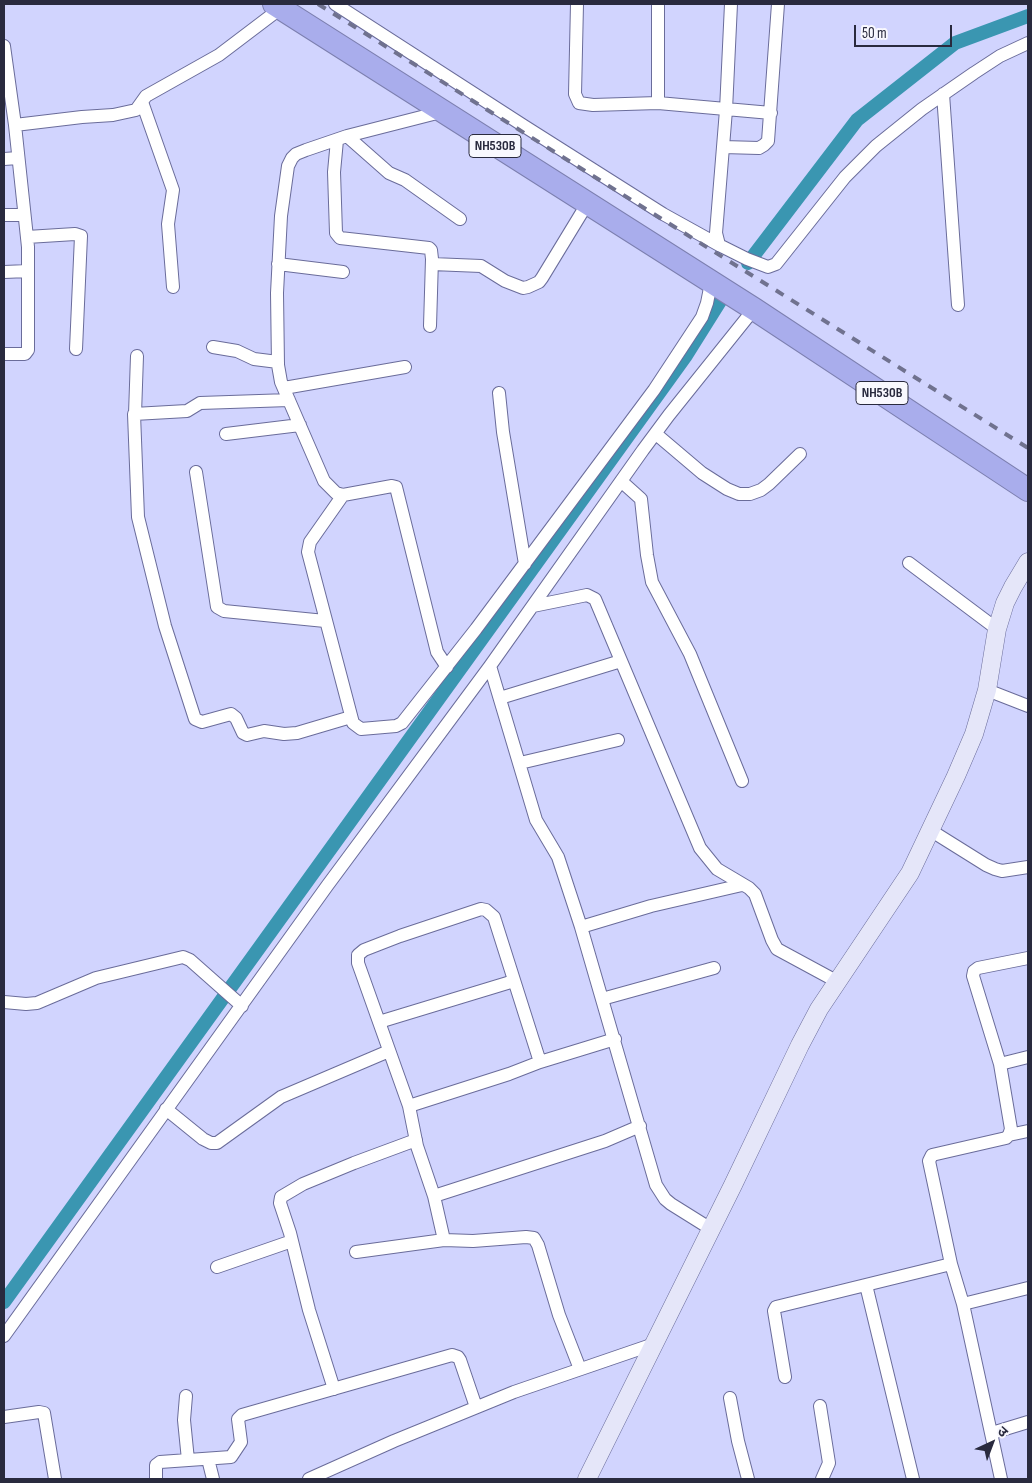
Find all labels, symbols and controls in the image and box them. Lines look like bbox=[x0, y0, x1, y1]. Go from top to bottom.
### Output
scale bar bbox=[857, 15, 954, 47]
text: 50 m bbox=[862, 24, 887, 43]
road number: NH530B bbox=[469, 134, 521, 158]
road number: NH530B bbox=[856, 382, 908, 404]
north arrow bbox=[967, 1418, 1017, 1468]
text: उ bbox=[994, 1423, 1011, 1441]

